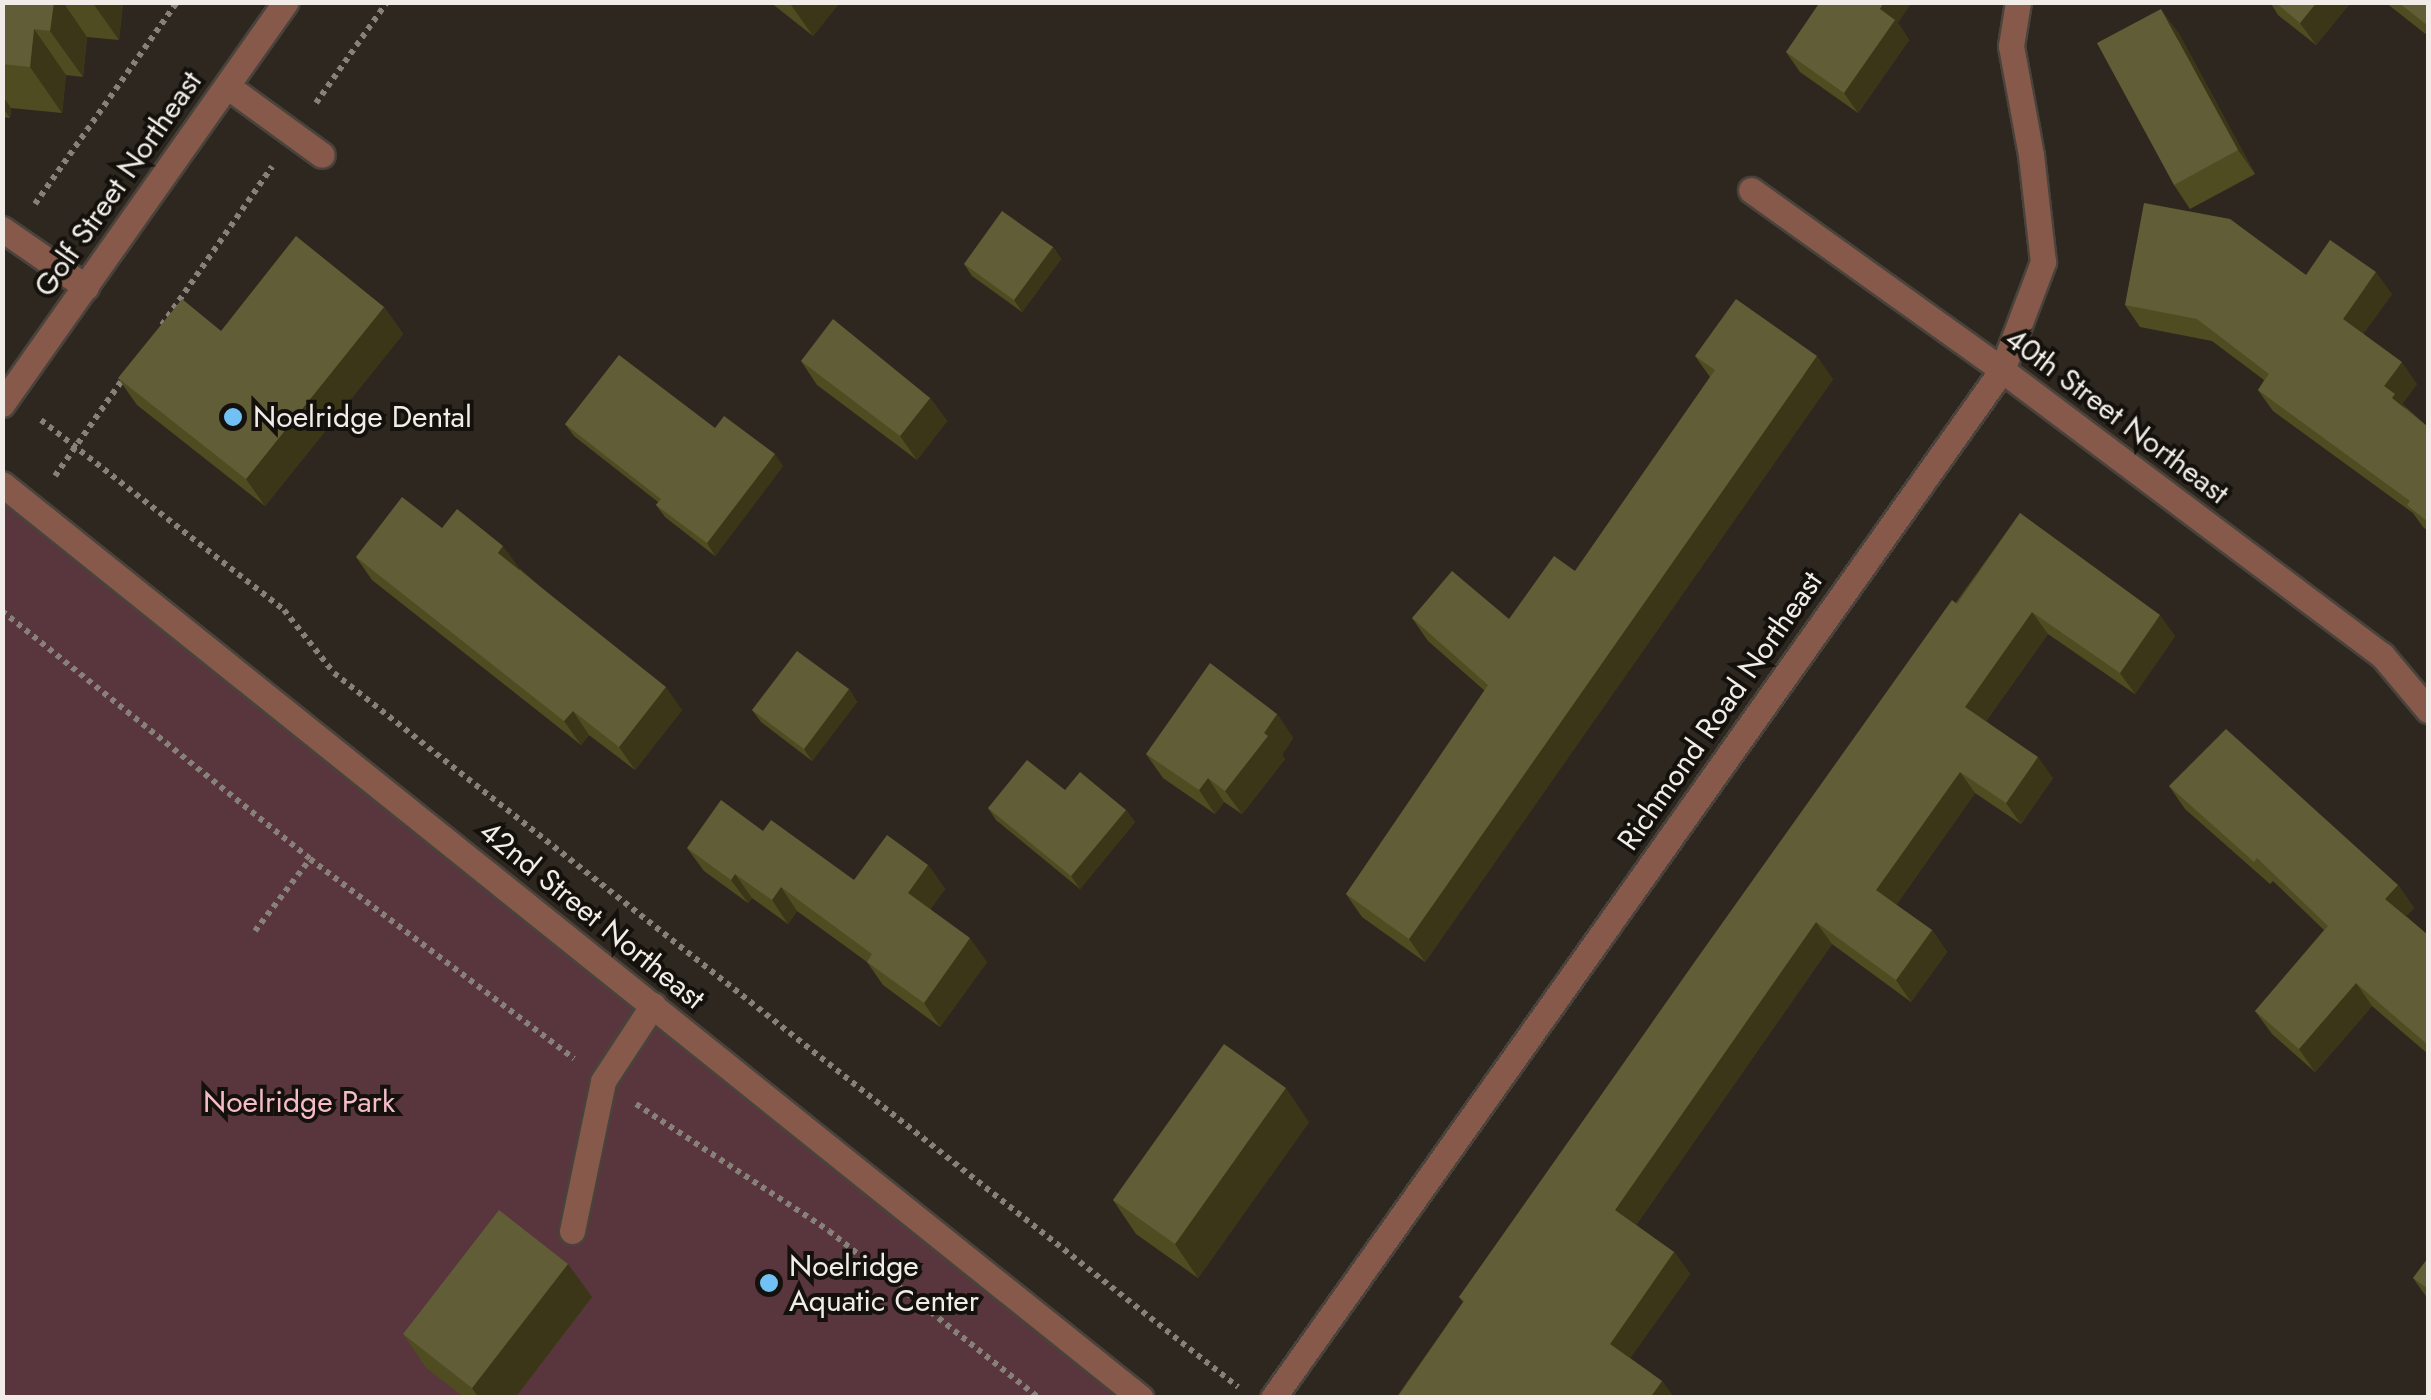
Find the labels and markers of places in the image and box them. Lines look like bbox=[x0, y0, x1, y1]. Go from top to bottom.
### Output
place label: Noelridge Dental bbox=[253, 399, 472, 435]
marker: Noelridge Dental bbox=[222, 406, 244, 428]
place label: Noelridge Aquatic Center bbox=[789, 1248, 979, 1318]
marker: Noelridge Aquatic Center bbox=[758, 1272, 780, 1294]

